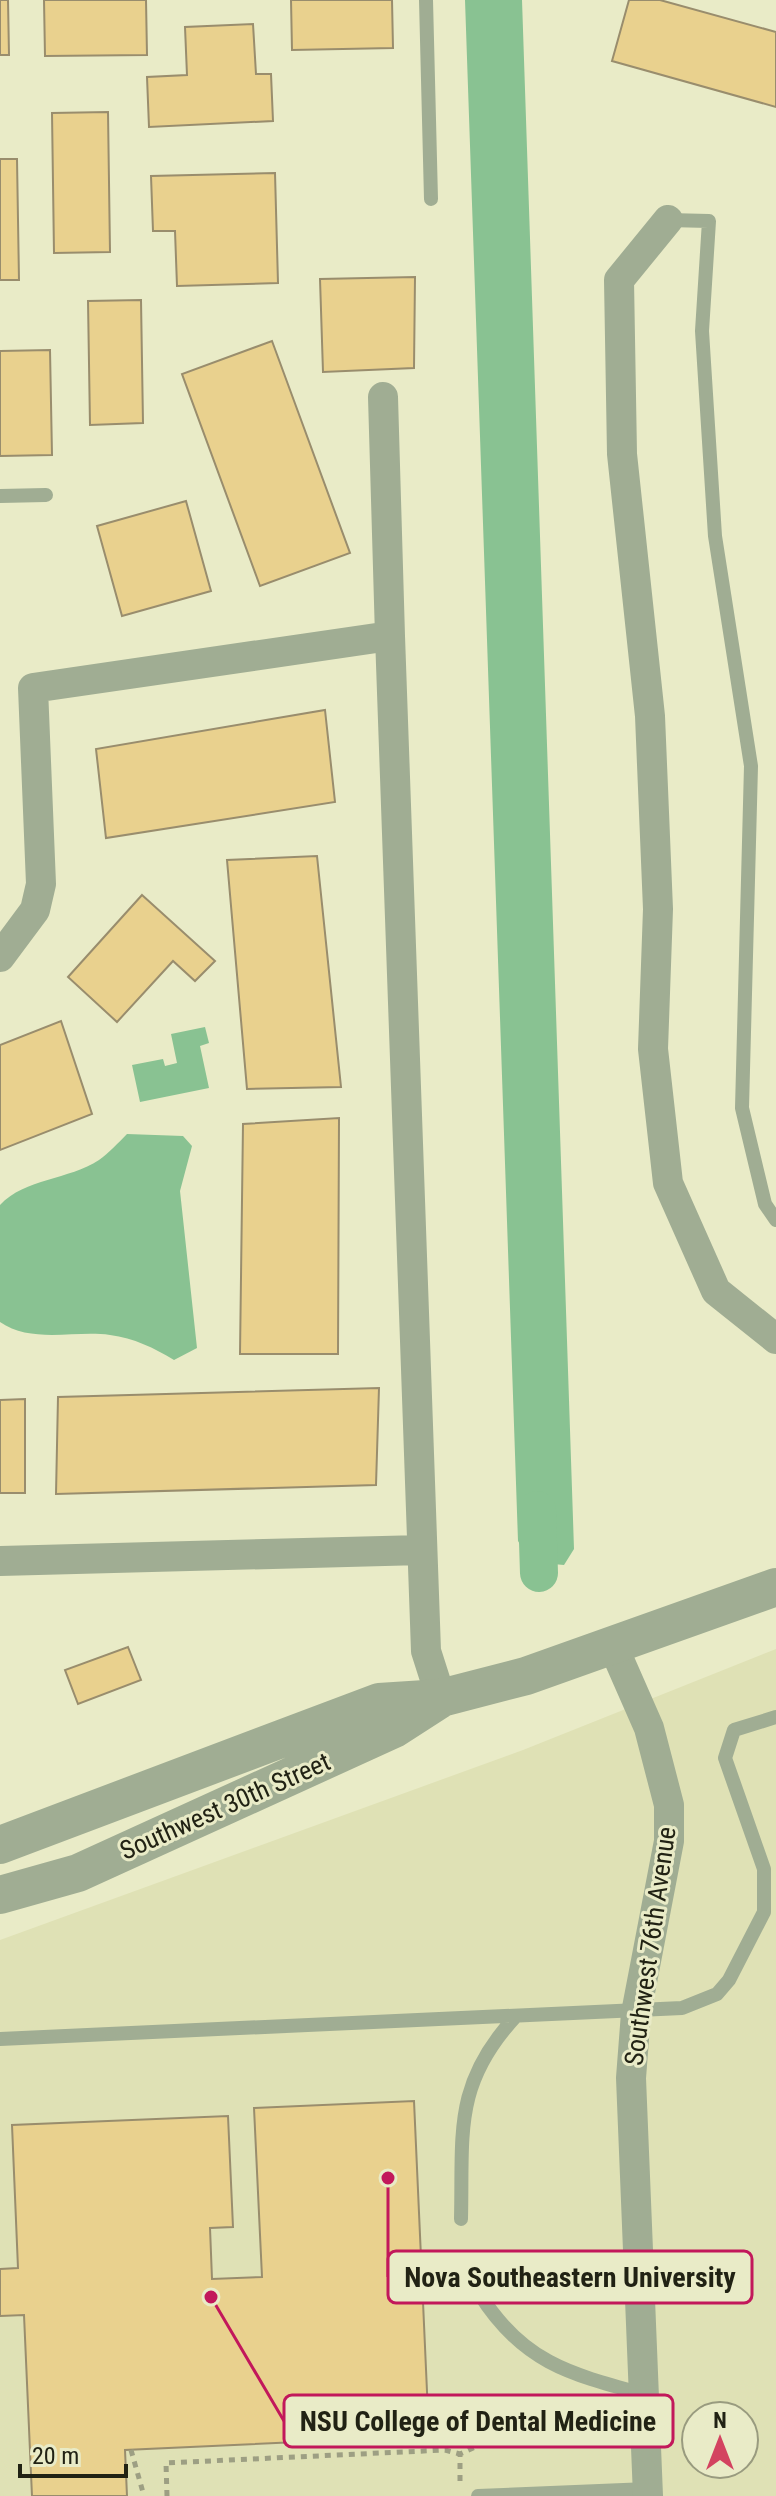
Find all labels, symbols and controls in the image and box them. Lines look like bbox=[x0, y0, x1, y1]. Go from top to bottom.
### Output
street label: Southwest 30th Street bbox=[115, 1746, 335, 1866]
street label: Southwest 76th Avenue bbox=[618, 1825, 682, 2067]
callout: Nova Southeastern University bbox=[388, 2251, 752, 2303]
text: Nova Southeastern University bbox=[404, 2261, 736, 2294]
callout: NSU College of Dental Medicine bbox=[284, 2395, 673, 2447]
north arrow bbox=[680, 2400, 760, 2480]
text: NSU College of Dental Medicine bbox=[300, 2405, 656, 2438]
text: N bbox=[713, 2408, 727, 2433]
scale bar bbox=[20, 2428, 126, 2478]
text: 20 m bbox=[32, 2442, 79, 2470]

